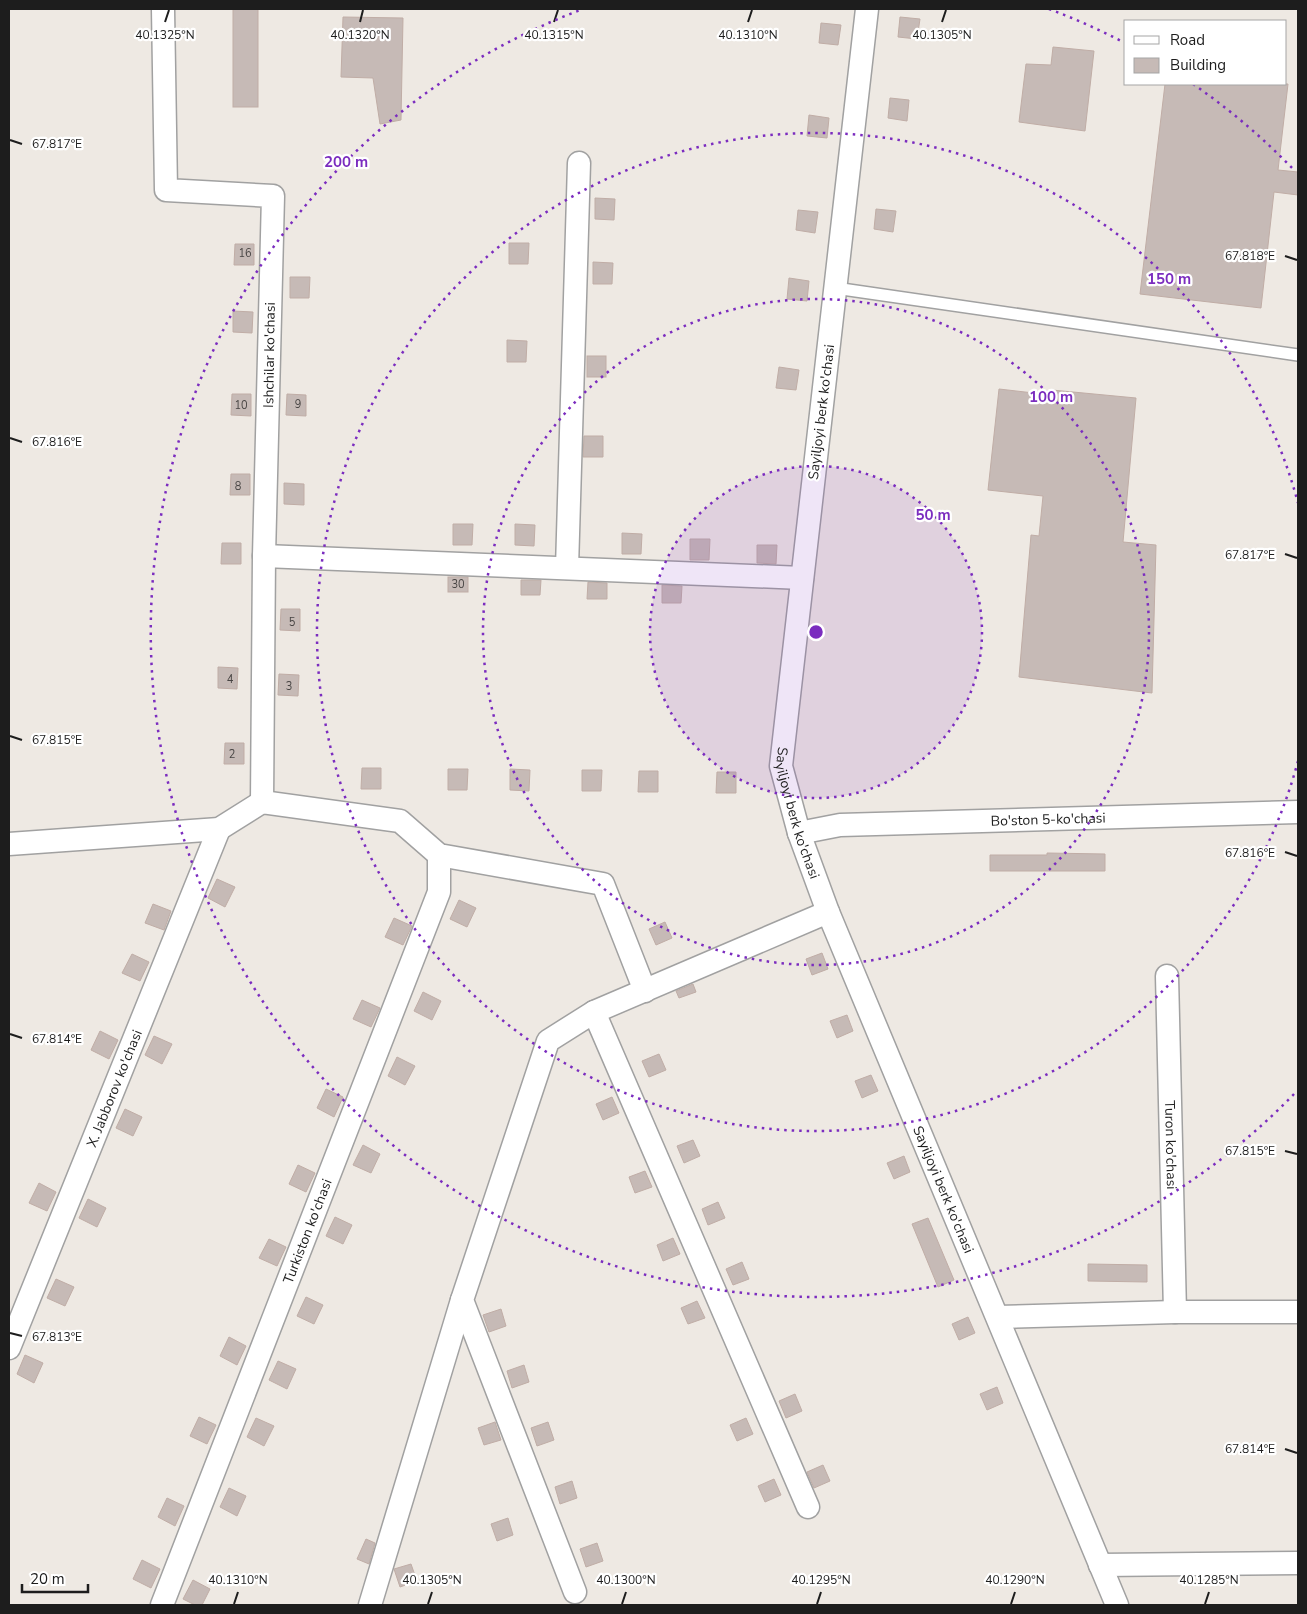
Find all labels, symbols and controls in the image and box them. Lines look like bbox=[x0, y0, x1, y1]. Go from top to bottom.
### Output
legend bbox=[1124, 20, 1287, 85]
text: 40.1325°N bbox=[135, 27, 195, 43]
text: 40.1320°N bbox=[330, 27, 390, 43]
text: 40.1315°N bbox=[524, 27, 584, 43]
text: 40.1310°N bbox=[718, 27, 778, 43]
text: 40.1305°N bbox=[912, 27, 972, 43]
text: Road bbox=[1170, 30, 1205, 50]
text: Building bbox=[1170, 55, 1226, 75]
text: 67.817°E bbox=[32, 136, 82, 152]
text: 200 m bbox=[324, 152, 368, 172]
house number: 16 bbox=[238, 246, 252, 261]
text: 67.818°E bbox=[1225, 248, 1275, 264]
text: 150 m bbox=[1147, 269, 1191, 289]
street label: Ishchilar ko'chasi bbox=[259, 302, 280, 408]
street label: Sayiljoyi berk ko'chasi bbox=[804, 343, 839, 481]
text: 100 m bbox=[1029, 387, 1073, 407]
house number: 9 bbox=[295, 397, 301, 412]
house number: 10 bbox=[234, 398, 248, 413]
text: 67.816°E bbox=[32, 434, 82, 450]
house number: 8 bbox=[235, 479, 242, 494]
text: 50 m bbox=[915, 505, 951, 525]
text: 67.817°E bbox=[1225, 547, 1275, 563]
house number: 30 bbox=[451, 577, 465, 592]
house number: 5 bbox=[289, 615, 296, 630]
centre of rings bbox=[807, 623, 825, 641]
house number: 4 bbox=[227, 672, 234, 687]
house number: 3 bbox=[286, 679, 292, 694]
text: 67.815°E bbox=[32, 732, 82, 748]
street label: Sayiljoyi berk ko'chasi bbox=[771, 746, 824, 882]
house number: 2 bbox=[229, 747, 235, 762]
street label: Bo'ston 5-ko'chasi bbox=[990, 808, 1106, 831]
text: 67.816°E bbox=[1225, 845, 1275, 861]
street label: X. Jabborov ko'chasi bbox=[82, 1027, 147, 1150]
text: 67.814°E bbox=[32, 1031, 82, 1047]
street label: Turon ko'chasi bbox=[1160, 1100, 1181, 1190]
street label: Sayiljoyi berk ko'chasi bbox=[908, 1123, 978, 1256]
text: 67.815°E bbox=[1225, 1143, 1275, 1159]
street label: Turkiston ko'chasi bbox=[279, 1176, 337, 1287]
text: 67.813°E bbox=[32, 1329, 82, 1345]
text: 67.814°E bbox=[1225, 1441, 1275, 1457]
scale bar bbox=[22, 1562, 89, 1594]
text: 20 m bbox=[30, 1569, 65, 1589]
text: 40.1310°N bbox=[208, 1572, 268, 1588]
text: 40.1305°N bbox=[402, 1572, 462, 1588]
text: 40.1300°N bbox=[596, 1572, 656, 1588]
text: 40.1295°N bbox=[791, 1572, 851, 1588]
text: 40.1290°N bbox=[985, 1572, 1045, 1588]
text: 40.1285°N bbox=[1179, 1572, 1239, 1588]

